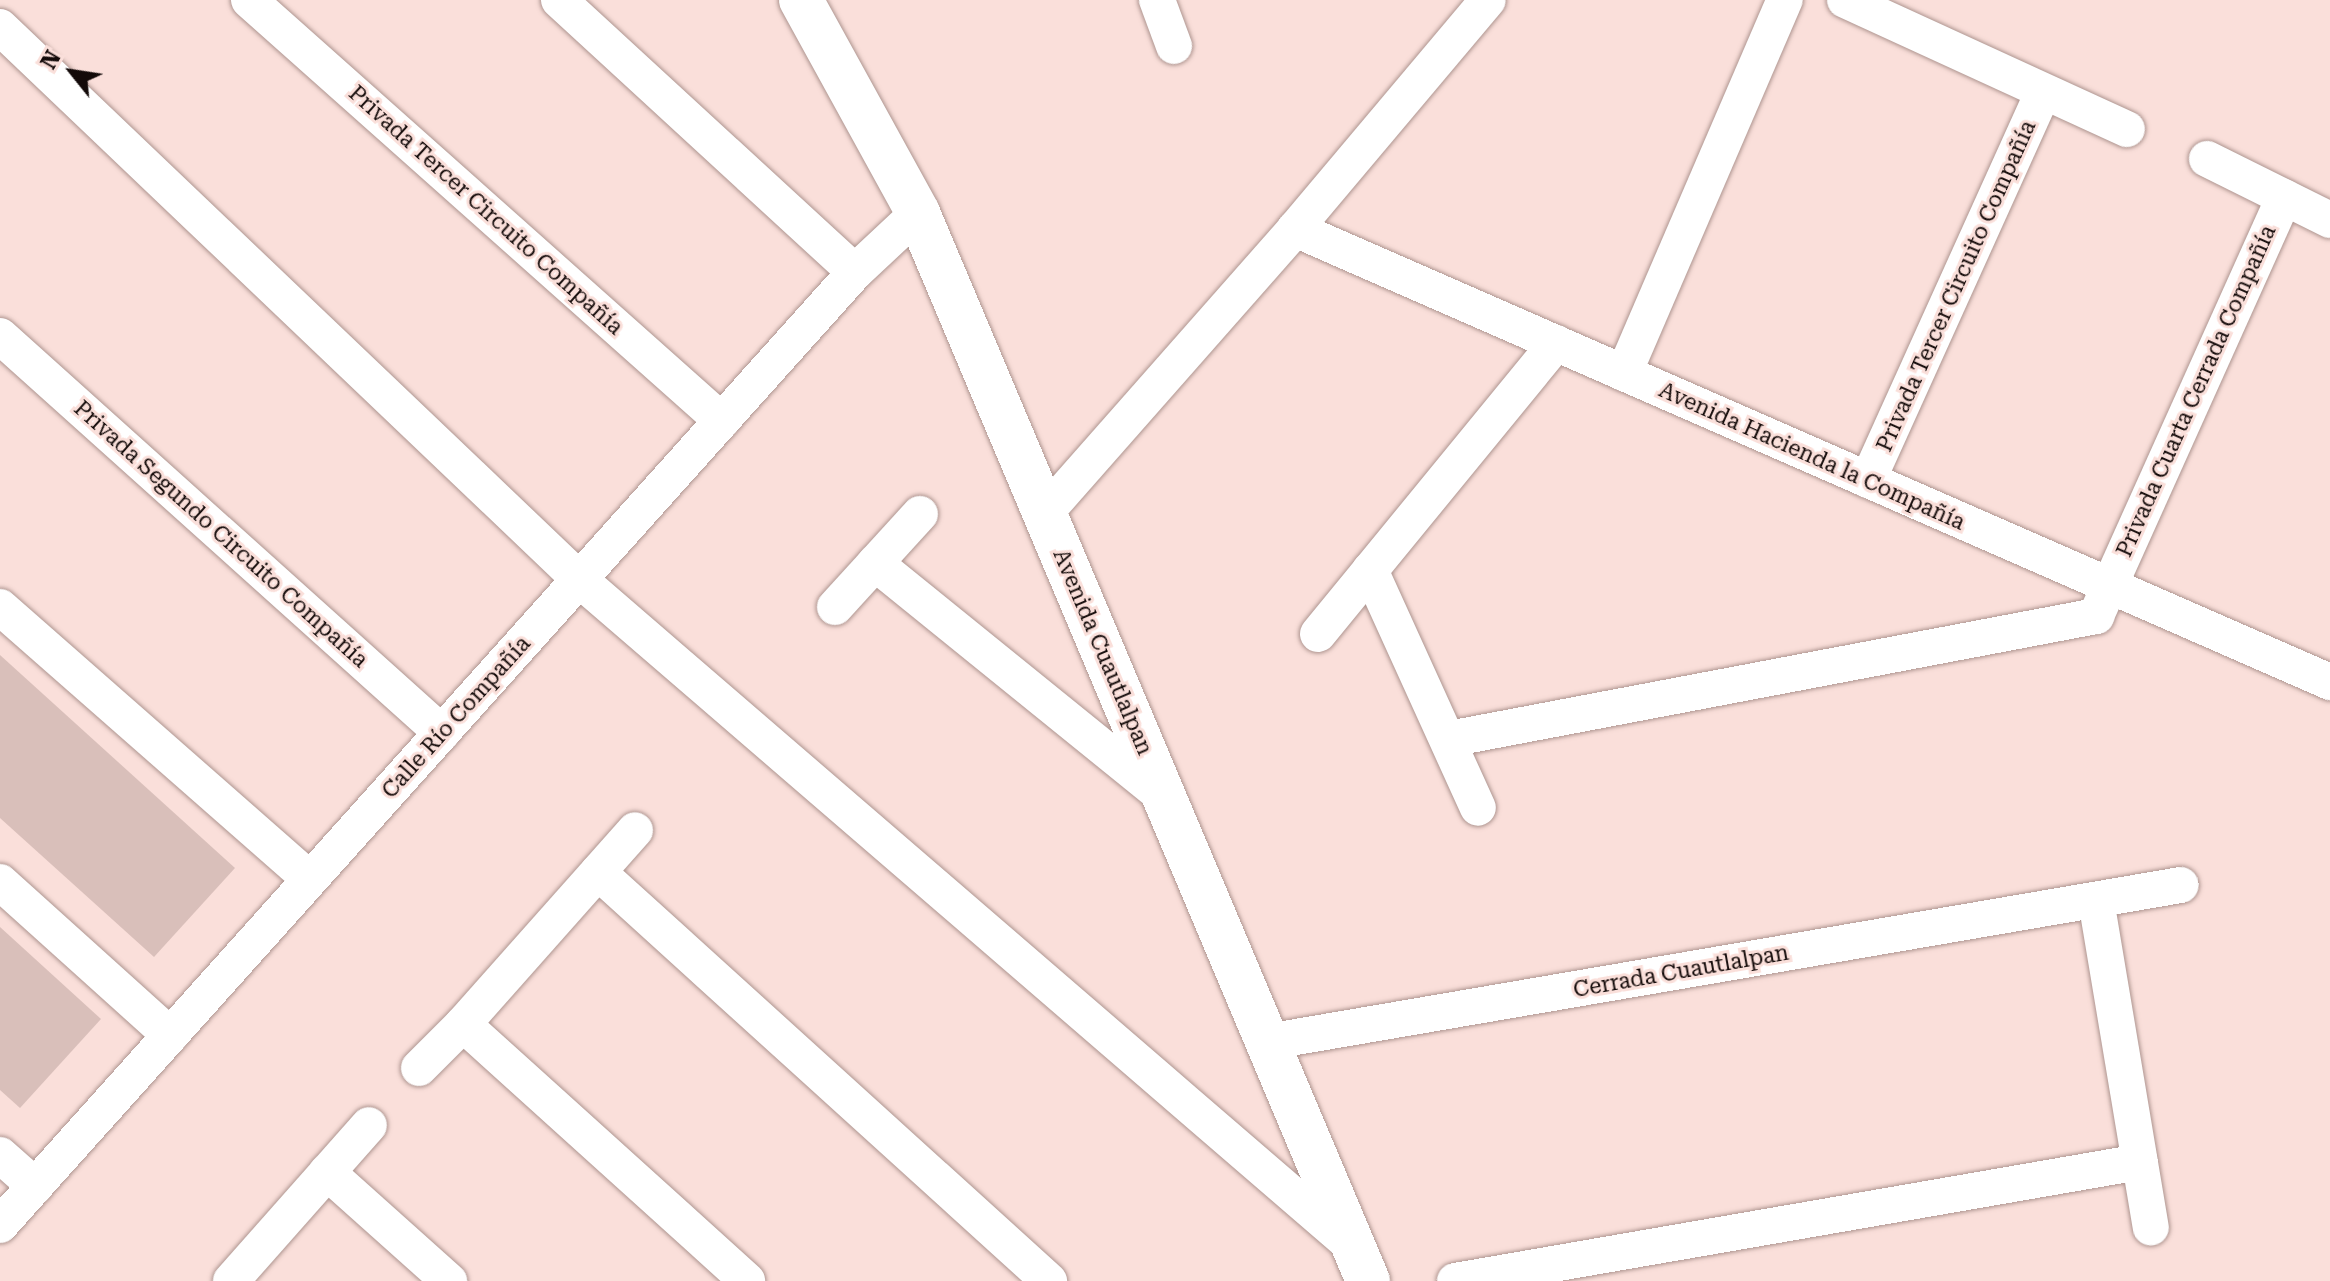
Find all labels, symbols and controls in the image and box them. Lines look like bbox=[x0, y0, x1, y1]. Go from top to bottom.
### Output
north arrow bbox=[32, 32, 112, 112]
text: N bbox=[36, 46, 66, 73]
street label: Privada Tercer Circuito Compañía bbox=[344, 80, 628, 340]
street label: Privada Tercer Circuito Compañía bbox=[1871, 116, 2041, 456]
street label: Privada Cuarta Cerrada Compañía bbox=[2111, 221, 2281, 561]
street label: Avenida Hacienda la Compañía bbox=[1655, 376, 1969, 536]
street label: Privada Segundo Circuito Compañía bbox=[69, 395, 373, 673]
street label: Avenida Cuautlalpan bbox=[1048, 545, 1158, 759]
street label: Calle Río Compañía bbox=[376, 631, 536, 803]
street label: Cerrada Cuautlalpan bbox=[1571, 939, 1791, 1003]

